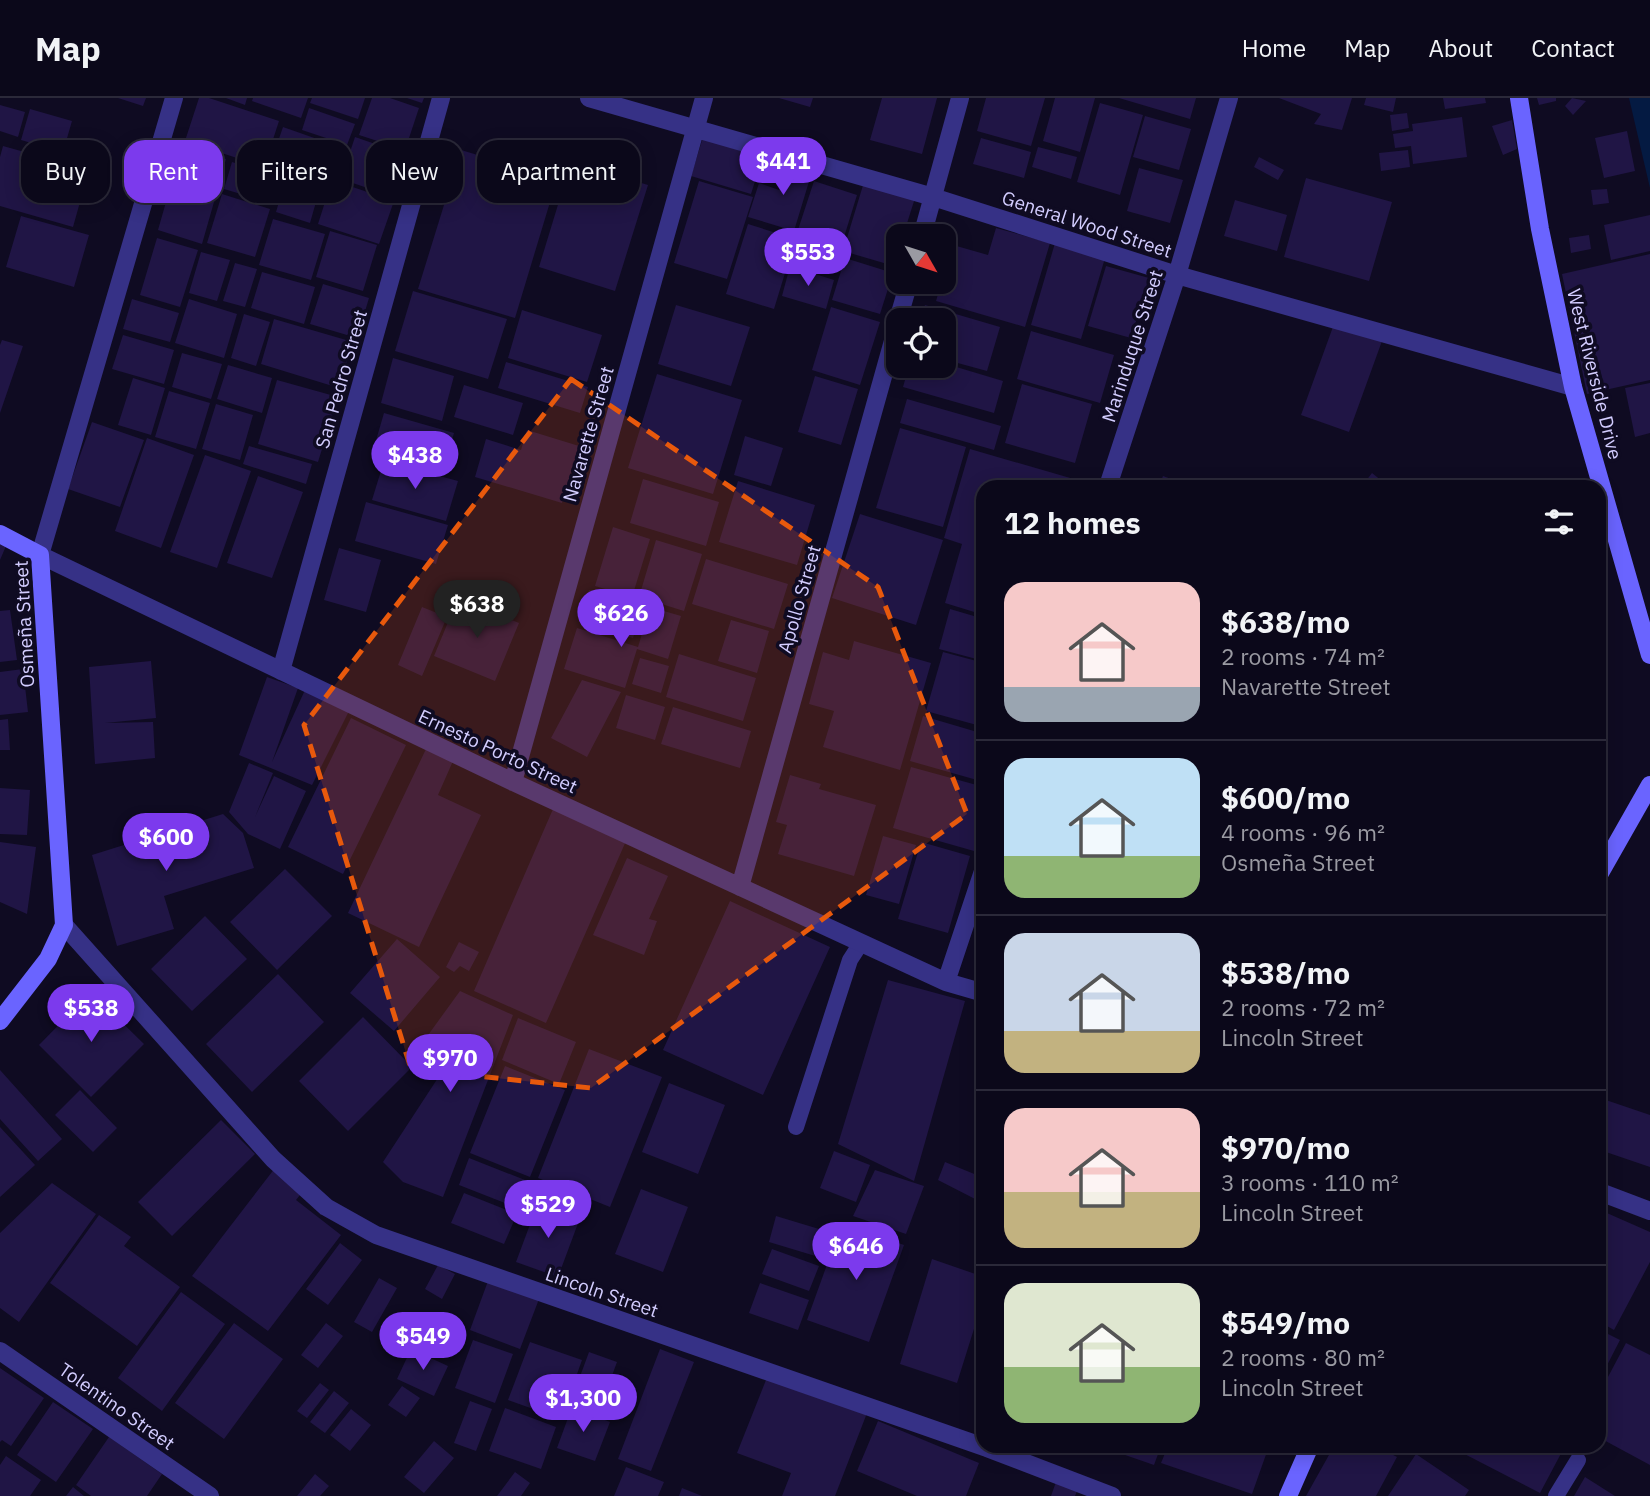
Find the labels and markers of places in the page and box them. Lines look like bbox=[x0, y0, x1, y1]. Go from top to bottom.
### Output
pin: $441 bbox=[742, 138, 824, 197]
pin: $553 bbox=[767, 228, 849, 288]
pin: $438 bbox=[374, 432, 456, 491]
pin: $638 bbox=[436, 580, 518, 640]
pin: $626 bbox=[580, 589, 662, 649]
pin: $600 bbox=[125, 814, 207, 873]
pin: $538 bbox=[50, 984, 132, 1044]
pin: $970 bbox=[409, 1034, 491, 1094]
pin: $529 bbox=[507, 1180, 589, 1240]
pin: $646 bbox=[815, 1222, 897, 1282]
pin: $549 bbox=[382, 1312, 464, 1372]
pin: $1,300 bbox=[526, 1374, 640, 1434]

